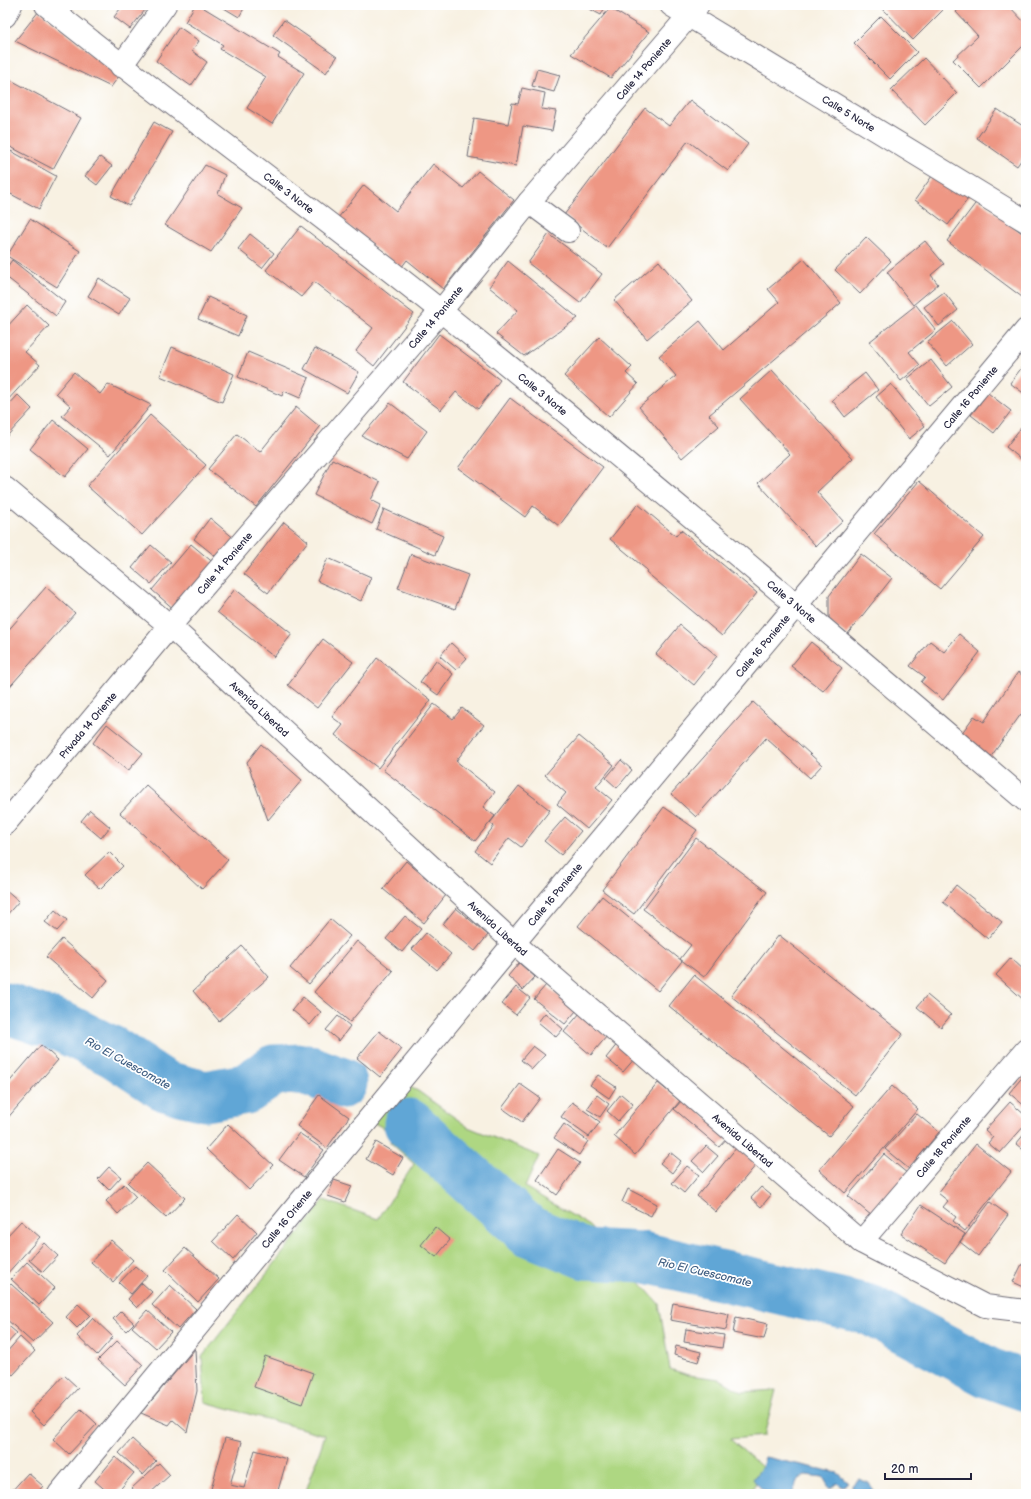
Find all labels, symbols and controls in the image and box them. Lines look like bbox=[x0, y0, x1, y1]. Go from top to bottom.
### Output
street label: Calle 14 Poniente bbox=[614, 36, 674, 103]
street label: Calle 5 Norte bbox=[819, 93, 877, 135]
street label: Calle 3 Norte bbox=[261, 170, 316, 217]
street label: Calle 14 Poniente bbox=[406, 284, 466, 352]
street label: Calle 16 Poniente bbox=[941, 364, 1001, 432]
street label: Calle 3 Norte bbox=[515, 371, 569, 418]
street label: Calle 14 Poniente bbox=[195, 530, 255, 597]
street label: Calle 3 Norte bbox=[764, 578, 818, 626]
street label: Calle 16 Poniente bbox=[733, 612, 793, 680]
street label: Avenida Libertad bbox=[227, 679, 291, 740]
street label: Privada 14 Oriente bbox=[57, 690, 120, 761]
street label: Calle 16 Poniente bbox=[526, 861, 585, 929]
street label: Avenida Libertad bbox=[465, 899, 530, 959]
water label: Rio El Cuescomate bbox=[83, 1035, 173, 1093]
street label: Avenida Libertad bbox=[709, 1112, 775, 1171]
street label: Calle 18 Poniente bbox=[914, 1114, 974, 1181]
street label: Calle 16 Oriente bbox=[259, 1188, 315, 1251]
water label: Rio El Cuescomate bbox=[657, 1255, 753, 1290]
scale bar bbox=[885, 1455, 971, 1481]
text: 20 m bbox=[891, 1462, 918, 1477]

